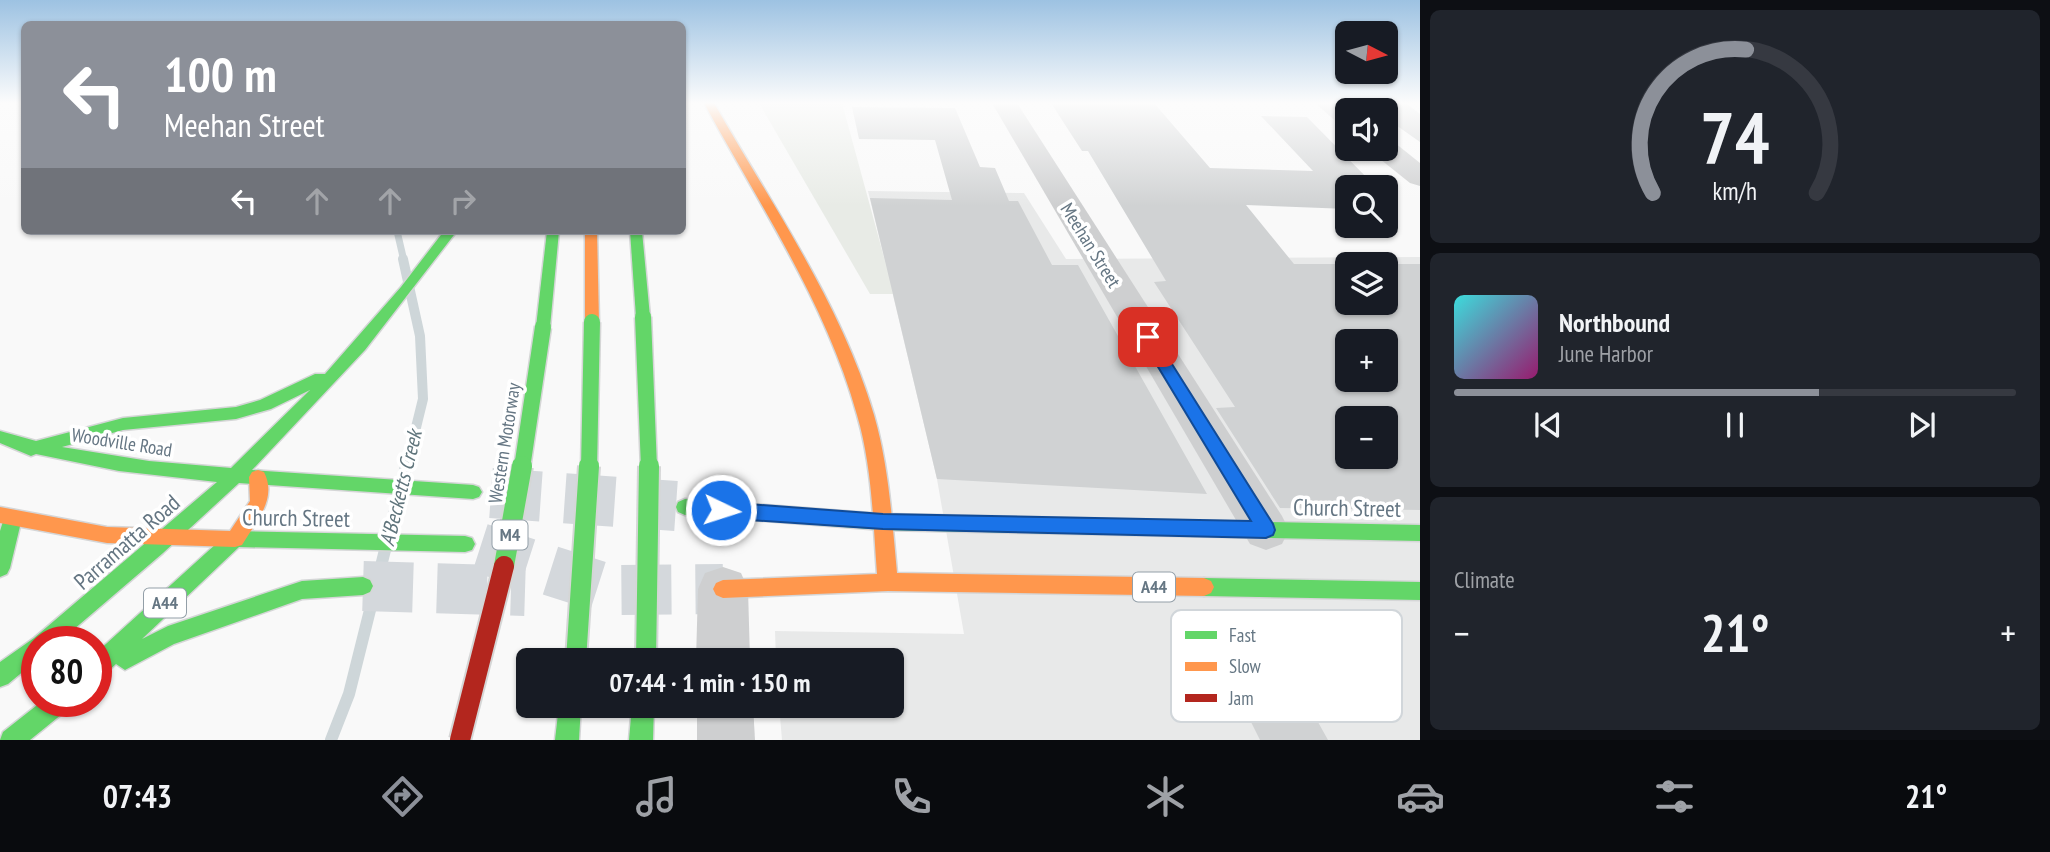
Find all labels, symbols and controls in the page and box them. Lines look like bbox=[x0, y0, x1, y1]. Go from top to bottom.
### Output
north arrow bbox=[1335, 21, 1398, 84]
map controls bbox=[1335, 21, 1398, 469]
text: 100 m bbox=[164, 42, 277, 106]
icon: left bbox=[49, 49, 140, 140]
text: 74 bbox=[1700, 89, 1770, 183]
button: sound bbox=[1335, 98, 1398, 161]
text: Meehan Street bbox=[164, 104, 325, 146]
text: km/h bbox=[1713, 174, 1757, 206]
button: search bbox=[1335, 175, 1398, 238]
icon: left bbox=[225, 182, 263, 220]
icon: ahead bbox=[298, 182, 336, 220]
icon: ahead bbox=[371, 182, 409, 220]
icon: right bbox=[444, 182, 482, 220]
street label: Meehan Street bbox=[1056, 198, 1127, 292]
button: layers bbox=[1335, 252, 1398, 315]
text: Northbound bbox=[1559, 306, 1670, 339]
pin bbox=[1118, 307, 1178, 367]
icon: arrive bbox=[1129, 318, 1167, 356]
button: + bbox=[1335, 329, 1398, 392]
text: June Harbor bbox=[1559, 339, 1653, 368]
street label: Western Motorway bbox=[483, 380, 525, 505]
button: − bbox=[1335, 406, 1398, 469]
icon: previous bbox=[1529, 406, 1567, 444]
icon: pause bbox=[1716, 406, 1754, 444]
icon: next bbox=[1903, 406, 1941, 444]
street label: Woodville Road bbox=[70, 422, 174, 462]
water label: A'Becketts Creek bbox=[373, 425, 429, 548]
position arrow bbox=[684, 473, 758, 547]
street label: Parramatta Road bbox=[68, 488, 186, 596]
street label: Church Street bbox=[1293, 492, 1402, 523]
street label: Church Street bbox=[242, 502, 351, 533]
road number: M4 bbox=[492, 520, 528, 550]
text: Climate bbox=[1454, 565, 1515, 594]
road number: A44 bbox=[1133, 572, 1175, 602]
road number: A44 bbox=[144, 588, 186, 618]
text: 21° bbox=[1701, 599, 1769, 666]
text: − bbox=[1454, 608, 1470, 657]
text: + bbox=[2000, 608, 2016, 657]
legend bbox=[1171, 610, 1402, 722]
text: Fast bbox=[1229, 623, 1257, 647]
speed limit sign: 80 bbox=[21, 626, 112, 717]
text: Slow bbox=[1229, 654, 1262, 678]
text: 07:44 · 1 min · 150 m bbox=[610, 666, 810, 699]
text: Jam bbox=[1228, 686, 1254, 710]
icon: directions bbox=[378, 772, 427, 821]
icon: music bbox=[632, 772, 681, 821]
icon: phone bbox=[887, 772, 936, 821]
icon: climate bbox=[1141, 772, 1190, 821]
icon: car bbox=[1396, 772, 1445, 821]
icon: filters bbox=[1650, 772, 1699, 821]
text: 07:43 bbox=[103, 775, 172, 817]
text: 21° bbox=[1905, 775, 1947, 817]

